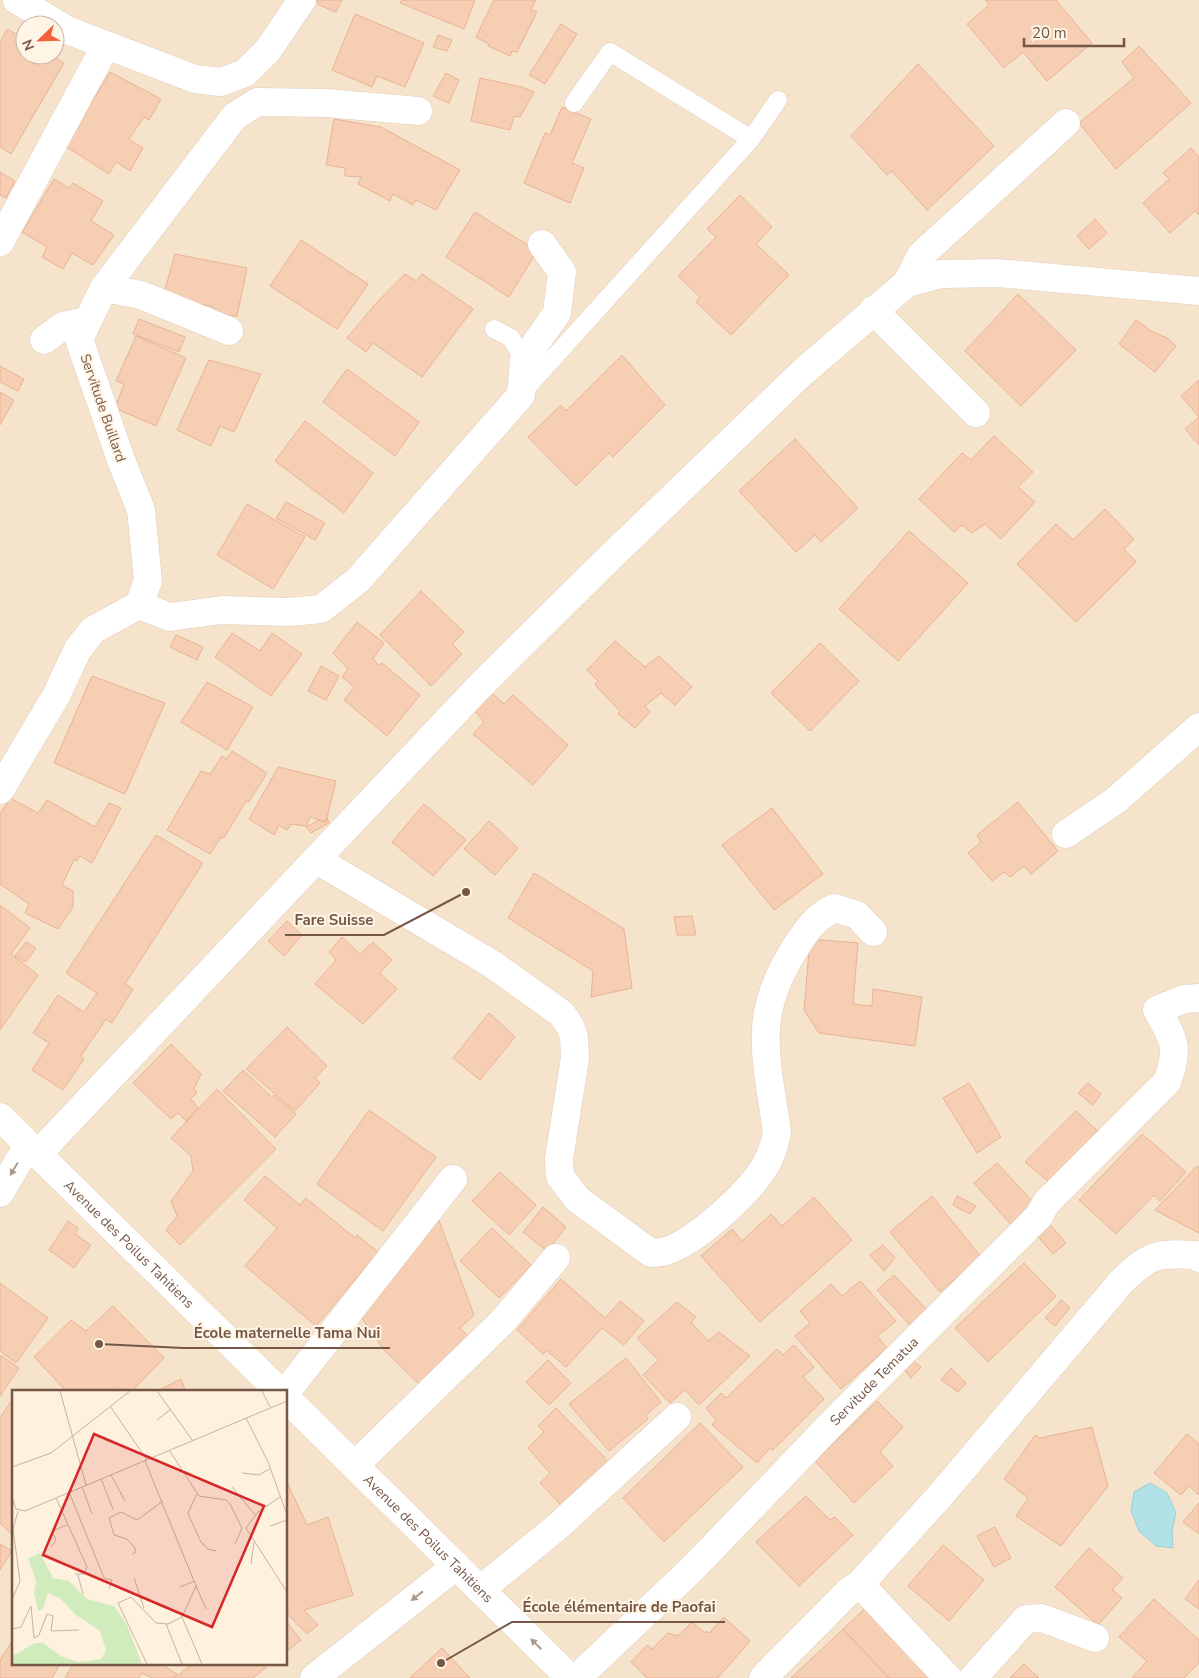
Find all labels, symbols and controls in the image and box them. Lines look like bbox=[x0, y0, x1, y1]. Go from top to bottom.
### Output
north arrow bbox=[15, 15, 65, 65]
scale bar bbox=[1024, 15, 1124, 47]
text: 20 m bbox=[1032, 23, 1067, 43]
text: N bbox=[18, 36, 39, 53]
street label: Servitude Buillard bbox=[76, 351, 130, 465]
callout: Fare Suisse bbox=[285, 905, 384, 935]
text: Fare Suisse bbox=[294, 910, 374, 930]
one-way arrow bbox=[10, 1162, 19, 1175]
street label: Avenue des Poilus Tahitiens bbox=[60, 1176, 199, 1312]
callout: École maternelle Tama Nui bbox=[183, 1318, 390, 1348]
text: École maternelle Tama Nui bbox=[194, 1323, 380, 1343]
street label: Servitude Tematua bbox=[825, 1333, 922, 1430]
inset map bbox=[12, 1390, 288, 1666]
street label: Avenue des Poilus Tahitiens bbox=[359, 1470, 498, 1607]
one-way arrow bbox=[411, 1591, 424, 1602]
callout: École élémentaire de Paofai bbox=[512, 1592, 725, 1622]
text: École élémentaire de Paofai bbox=[523, 1597, 715, 1617]
one-way arrow bbox=[530, 1638, 542, 1650]

